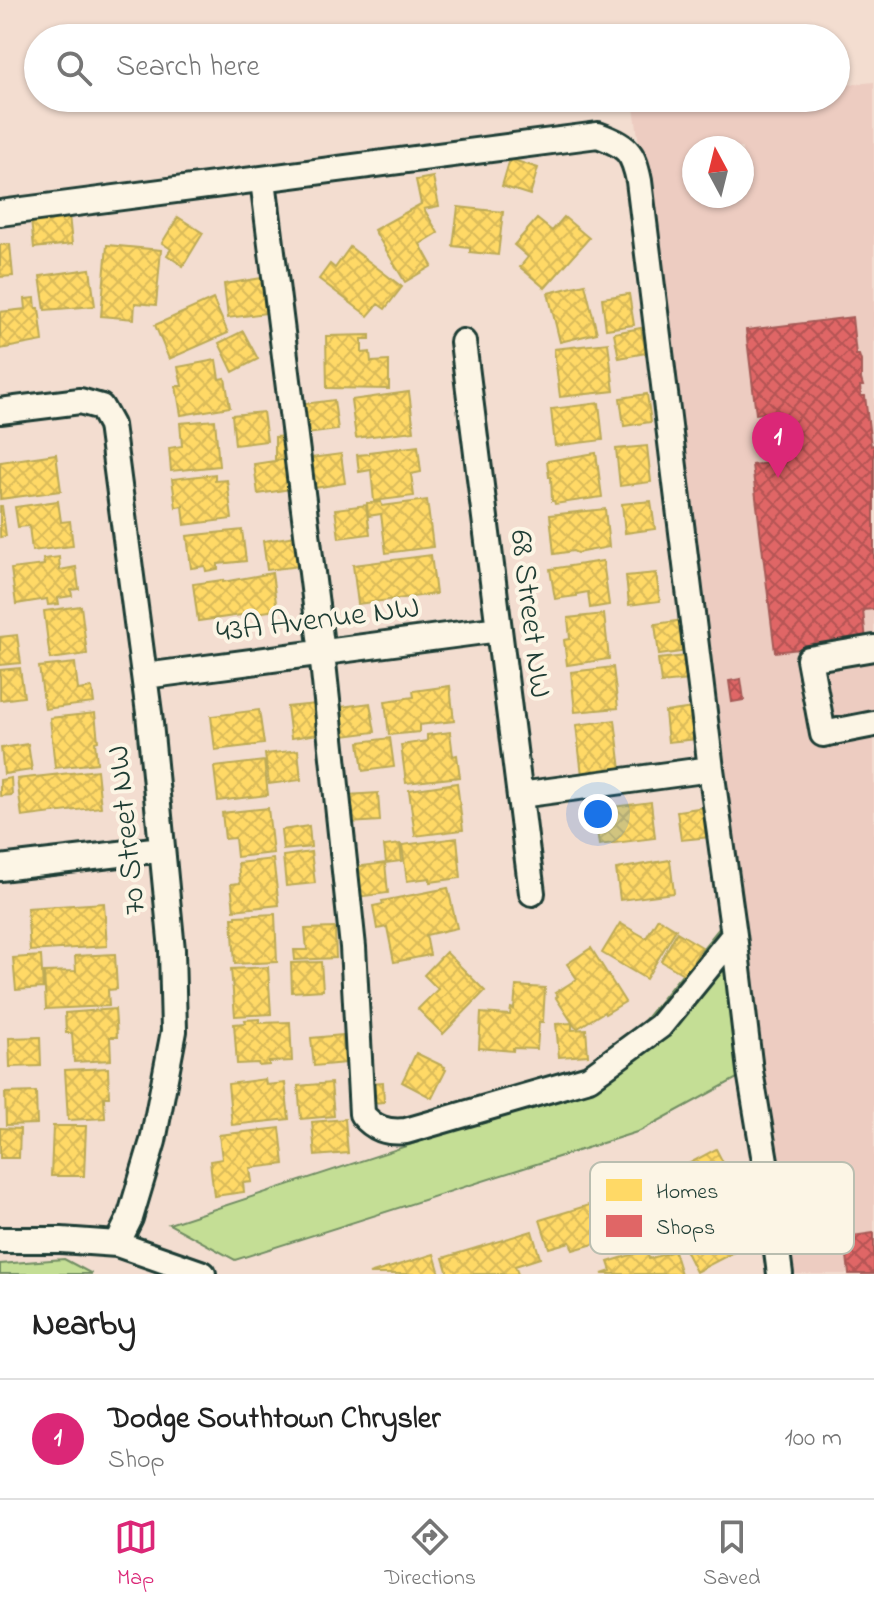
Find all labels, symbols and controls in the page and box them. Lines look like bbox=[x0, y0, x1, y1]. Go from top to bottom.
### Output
search box bbox=[24, 24, 850, 112]
icon: search bbox=[52, 46, 96, 90]
text: Search here bbox=[116, 46, 260, 90]
north arrow bbox=[682, 136, 754, 208]
pin: 1 bbox=[752, 412, 804, 478]
street label: 68 Street NW bbox=[495, 527, 563, 701]
street label: 43A Avenue NW bbox=[214, 585, 422, 657]
street label: 70 Street NW bbox=[96, 743, 160, 917]
your location bbox=[578, 794, 618, 834]
legend bbox=[590, 1162, 854, 1254]
text: Homes bbox=[656, 1177, 718, 1209]
text: Shops bbox=[656, 1213, 715, 1245]
text: Nearby bbox=[32, 1301, 136, 1351]
text: Dodge Southtown Chrysler bbox=[108, 1398, 441, 1442]
text: 1 bbox=[54, 1420, 62, 1458]
text: 100 m bbox=[785, 1420, 842, 1458]
text: Shop bbox=[108, 1442, 165, 1480]
tab: Map bbox=[114, 1515, 158, 1595]
tab: Directions bbox=[385, 1515, 476, 1595]
tab: Saved bbox=[703, 1515, 760, 1595]

